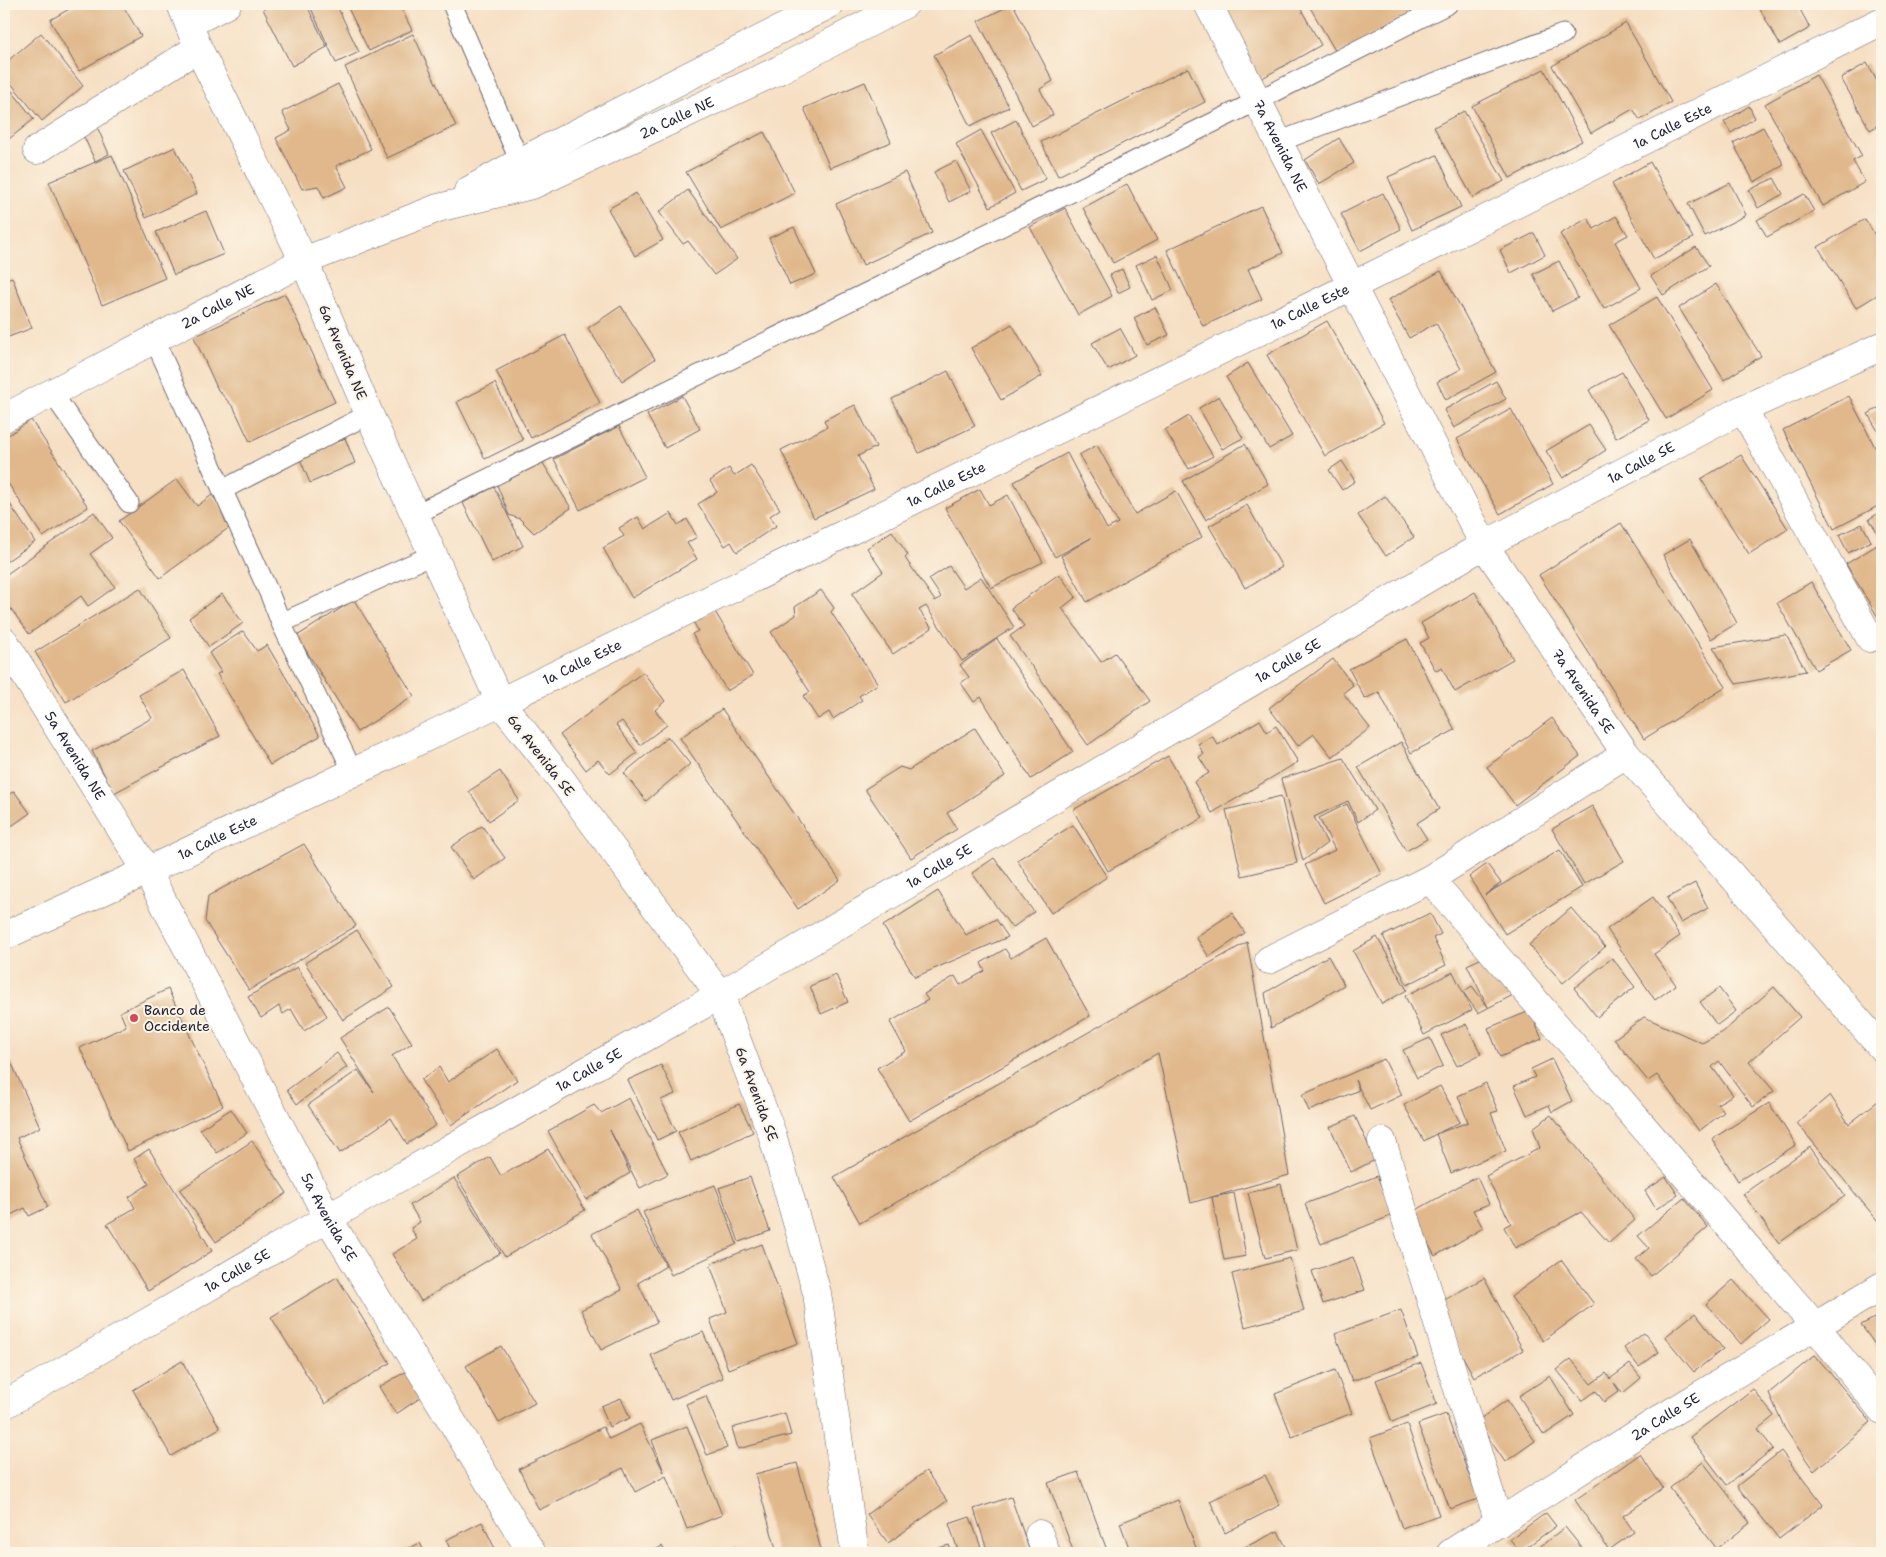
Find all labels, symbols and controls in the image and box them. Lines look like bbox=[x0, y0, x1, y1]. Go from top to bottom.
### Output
street label: 2a Calle NE bbox=[636, 92, 717, 143]
street label: 7a Avenida NE bbox=[1249, 96, 1311, 195]
street label: 1a Calle Este bbox=[1630, 99, 1715, 153]
street label: 2a Calle NE bbox=[178, 280, 257, 333]
street label: 1a Calle Este bbox=[1267, 280, 1352, 334]
street label: 6a Avenida NE bbox=[315, 302, 371, 403]
street label: 1a Calle SE bbox=[1604, 437, 1678, 488]
street label: 1a Calle Este bbox=[903, 457, 988, 511]
street label: 1a Calle SE bbox=[1252, 634, 1324, 687]
street label: 1a Calle Este bbox=[539, 635, 624, 689]
street label: 7a Avenida SE bbox=[1548, 645, 1619, 737]
street label: 5a Avenida NE bbox=[41, 708, 110, 804]
street label: 6a Avenida SE bbox=[503, 710, 579, 800]
street label: 1a Calle Este bbox=[175, 811, 260, 864]
street label: 1a Calle SE bbox=[903, 840, 975, 893]
place label: Banco de Occidente bbox=[144, 1001, 210, 1035]
marker: Banco de Occidente bbox=[128, 1012, 140, 1024]
street label: 1a Calle SE bbox=[552, 1044, 625, 1096]
street label: 6a Avenida SE bbox=[732, 1044, 782, 1144]
street label: 5a Avenida SE bbox=[297, 1170, 361, 1265]
street label: 1a Calle SE bbox=[201, 1244, 273, 1297]
street label: 2a Calle SE bbox=[1628, 1388, 1703, 1445]

